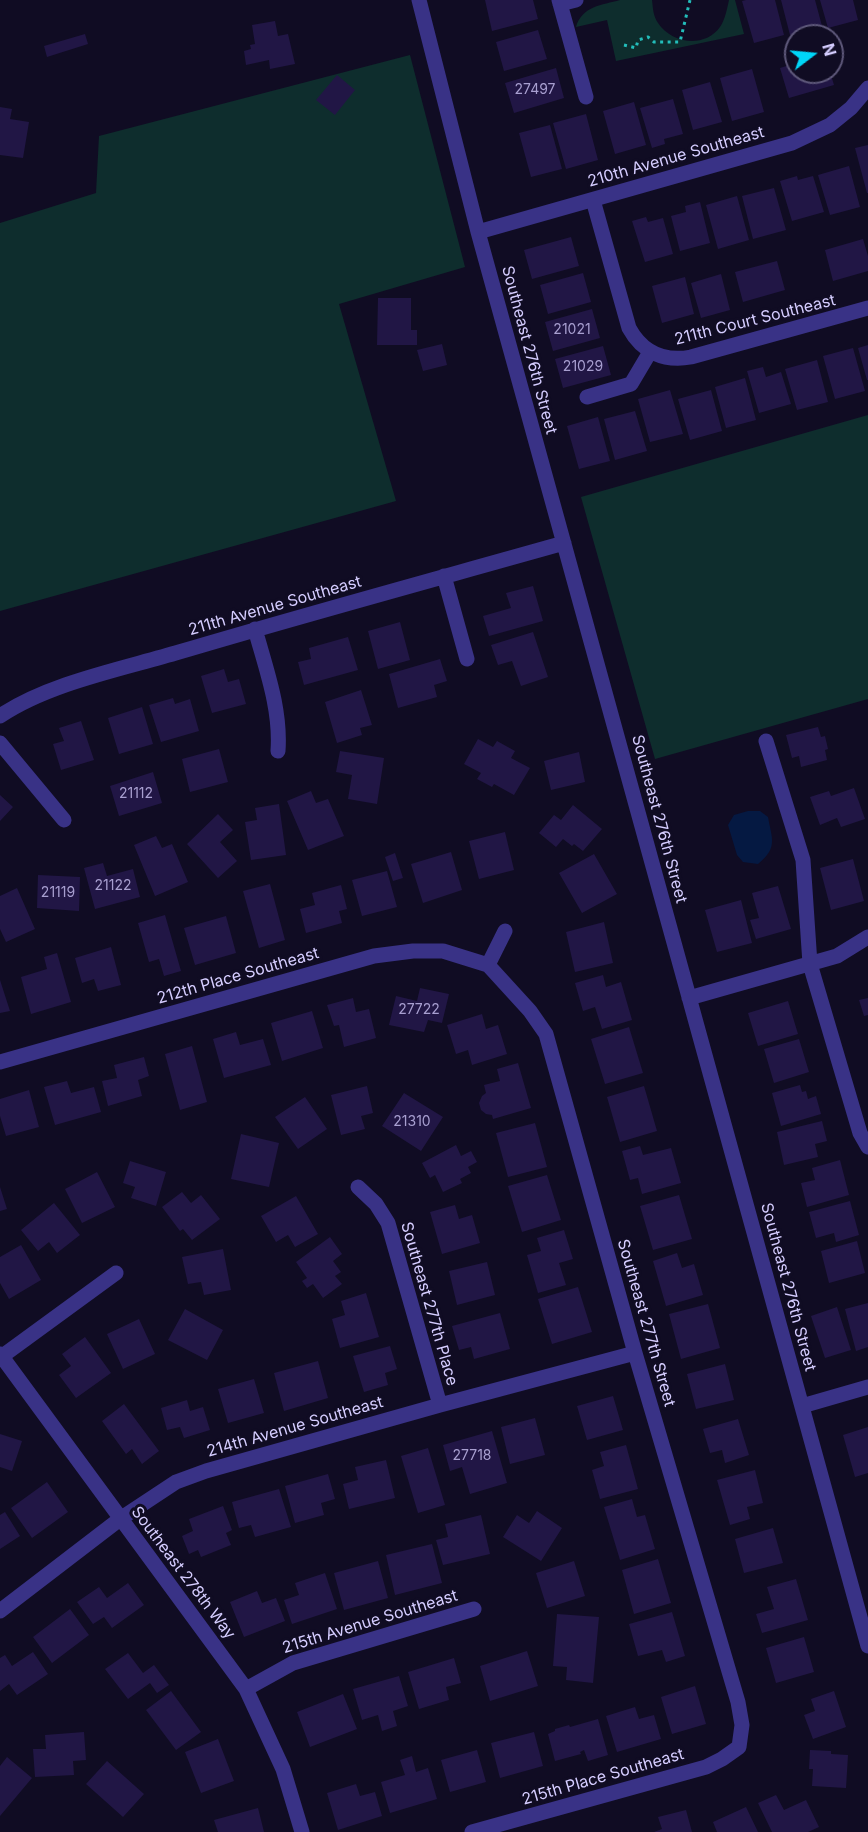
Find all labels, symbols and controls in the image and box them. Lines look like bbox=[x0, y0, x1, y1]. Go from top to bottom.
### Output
north arrow bbox=[784, 24, 844, 84]
text: N bbox=[818, 41, 841, 58]
house number: 27497 bbox=[514, 82, 556, 98]
street label: 210th Avenue Southeast bbox=[586, 123, 766, 191]
street label: Southeast 276th Street bbox=[497, 264, 561, 436]
street label: 211th Court Southeast bbox=[673, 291, 837, 349]
house number: 21021 bbox=[553, 322, 591, 338]
house number: 21029 bbox=[563, 359, 603, 375]
street label: 211th Avenue Southeast bbox=[186, 572, 364, 640]
street label: Southeast 276th Street bbox=[627, 733, 691, 905]
house number: 21112 bbox=[119, 786, 153, 802]
house number: 21122 bbox=[94, 878, 132, 894]
house number: 21119 bbox=[41, 885, 75, 901]
street label: 212th Place Southeast bbox=[155, 944, 321, 1008]
house number: 27722 bbox=[398, 1002, 440, 1018]
house number: 21310 bbox=[393, 1114, 431, 1130]
street label: Southeast 276th Street bbox=[756, 1201, 820, 1373]
street label: Southeast 277th Place bbox=[396, 1220, 462, 1388]
street label: Southeast 277th Street bbox=[613, 1237, 679, 1409]
street label: 214th Avenue Southeast bbox=[205, 1393, 385, 1461]
house number: 27718 bbox=[452, 1448, 492, 1464]
street label: Southeast 278th Way bbox=[127, 1503, 239, 1643]
street label: 215th Avenue Southeast bbox=[280, 1586, 460, 1658]
street label: 215th Place Southeast bbox=[520, 1745, 686, 1809]

